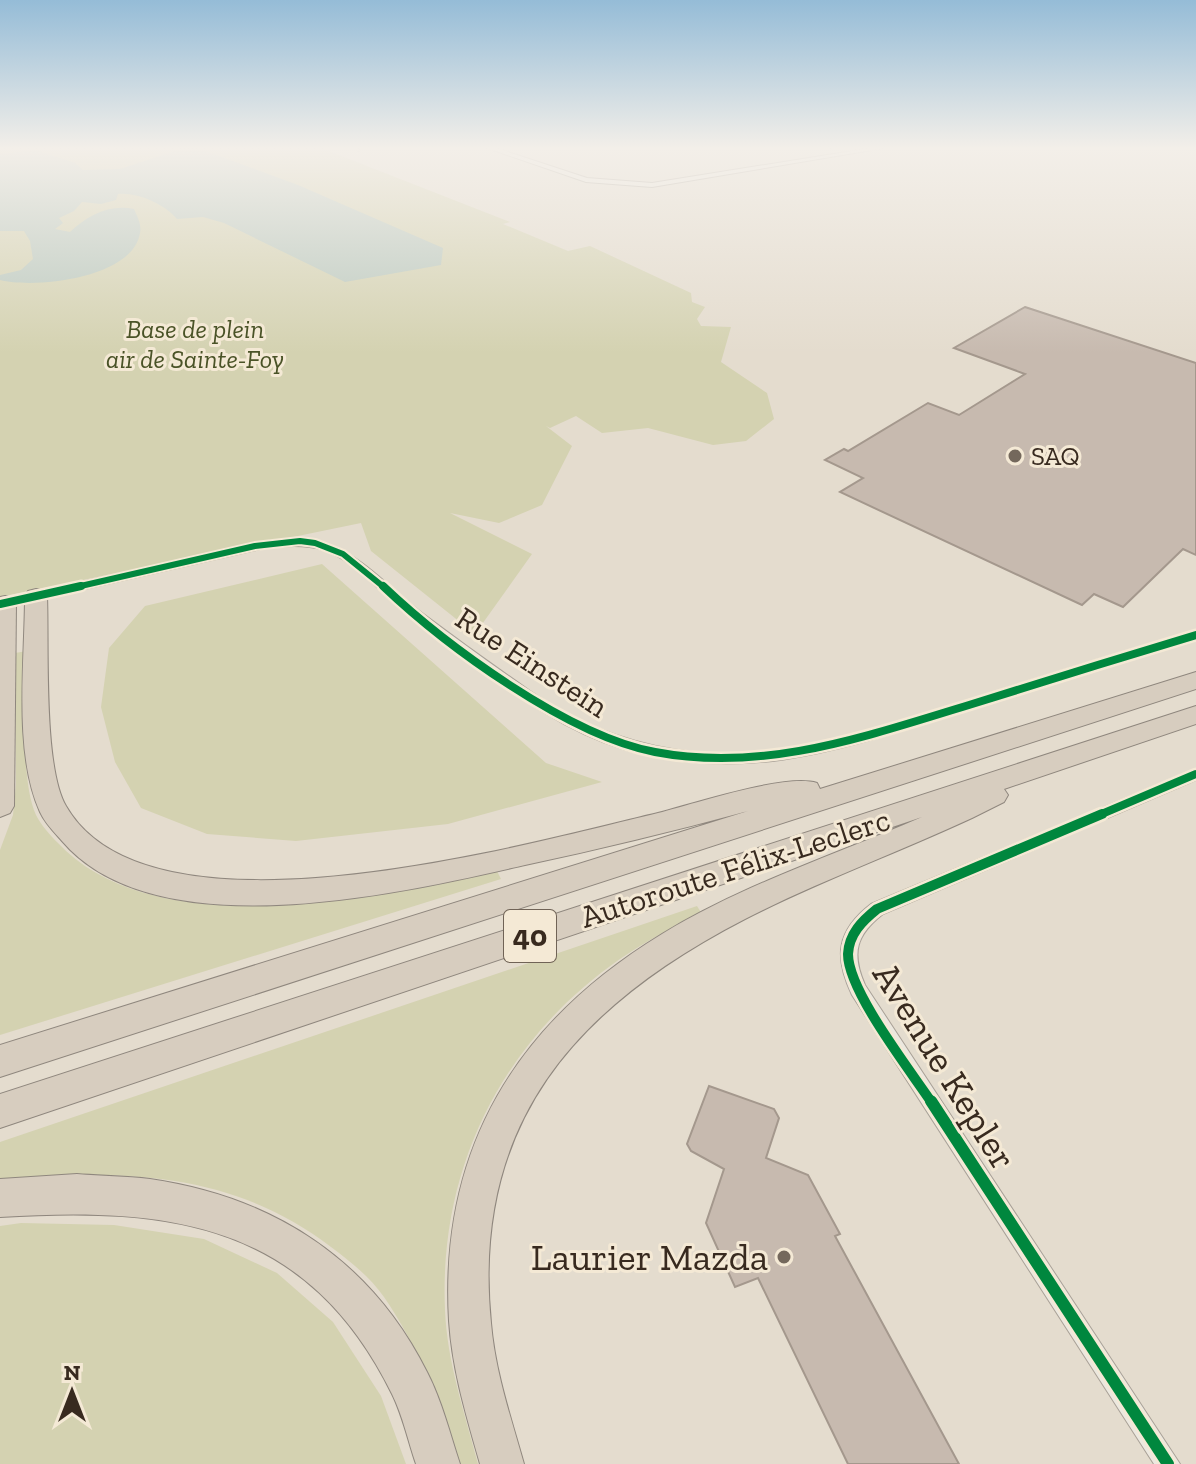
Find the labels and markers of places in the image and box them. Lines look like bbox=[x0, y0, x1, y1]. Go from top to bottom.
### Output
place label: SAQ bbox=[1031, 440, 1080, 472]
marker: SAQ bbox=[1006, 447, 1024, 465]
place label: Laurier Mazda bbox=[531, 1234, 768, 1280]
marker: Laurier Mazda bbox=[775, 1248, 793, 1266]

